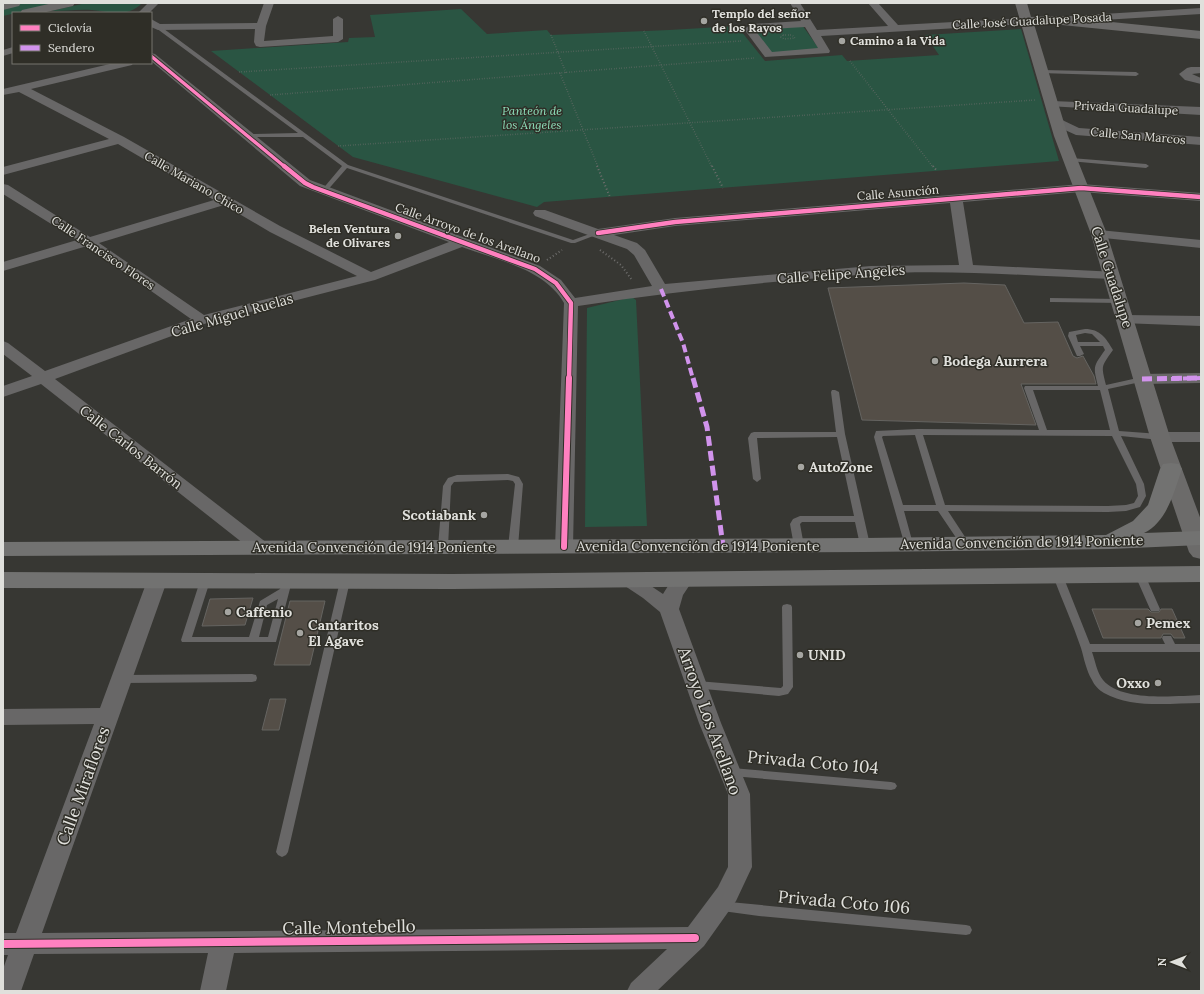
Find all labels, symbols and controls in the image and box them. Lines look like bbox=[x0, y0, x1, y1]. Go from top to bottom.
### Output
place label: Templo del señor de los Rayos bbox=[712, 6, 811, 35]
street label: Calle José Guadalupe Posada bbox=[952, 9, 1112, 32]
legend bbox=[12, 12, 152, 64]
marker: Templo del señor de los Rayos bbox=[699, 16, 709, 26]
text: Ciclovía bbox=[48, 20, 92, 35]
place label: Camino a la Vida bbox=[850, 33, 946, 48]
marker: Camino a la Vida bbox=[837, 36, 847, 46]
text: Sendero bbox=[48, 40, 94, 55]
street label: Privada Guadalupe bbox=[1073, 97, 1179, 118]
park label: Panteón de los Ángeles bbox=[502, 103, 562, 132]
street label: Calle San Marcos bbox=[1090, 124, 1187, 147]
street label: Calle Mariano Chico bbox=[142, 148, 247, 217]
street label: Calle Asunción bbox=[856, 181, 940, 204]
street label: Calle Arroyo de los Arellano bbox=[393, 199, 543, 266]
street label: Calle Francisco Flores bbox=[49, 212, 158, 293]
place label: Belen Ventura de Olivares bbox=[309, 221, 391, 250]
street label: Calle Guadalupe bbox=[1087, 224, 1137, 331]
marker: Belen Ventura de Olivares bbox=[393, 231, 403, 241]
street label: Calle Felipe Ángeles bbox=[776, 261, 906, 287]
street label: Calle Miguel Ruelas bbox=[169, 289, 295, 341]
place label: Bodega Aurrera bbox=[943, 352, 1048, 370]
marker: Bodega Aurrera bbox=[930, 356, 940, 366]
street label: Calle Carlos Barrón bbox=[76, 401, 186, 493]
place label: AutoZone bbox=[809, 458, 873, 476]
marker: AutoZone bbox=[796, 462, 806, 472]
place label: Scotiabank bbox=[402, 506, 477, 524]
marker: Scotiabank bbox=[479, 510, 489, 520]
street label: Avenida Convención de 1914 Poniente bbox=[899, 531, 1144, 553]
street label: Avenida Convención de 1914 Poniente bbox=[575, 537, 820, 555]
street label: Avenida Convención de 1914 Poniente bbox=[251, 538, 496, 556]
place label: Caffenio bbox=[236, 603, 292, 621]
marker: Caffenio bbox=[223, 607, 233, 617]
place label: Pemex bbox=[1146, 614, 1191, 632]
place label: Cantaritos El Agave bbox=[308, 616, 379, 650]
marker: Pemex bbox=[1133, 618, 1143, 628]
marker: Cantaritos El Agave bbox=[295, 628, 305, 638]
street label: Arroyo Los Arellano bbox=[673, 643, 747, 798]
place label: UNID bbox=[808, 646, 846, 664]
marker: UNID bbox=[795, 650, 805, 660]
place label: Oxxo bbox=[1116, 674, 1150, 692]
marker: Oxxo bbox=[1153, 678, 1163, 688]
street label: Calle Miraflores bbox=[51, 723, 115, 849]
street label: Privada Coto 104 bbox=[746, 745, 880, 779]
street label: Privada Coto 106 bbox=[777, 885, 911, 919]
street label: Calle Montebello bbox=[282, 915, 416, 939]
north arrow bbox=[1152, 942, 1192, 982]
text: N bbox=[1155, 957, 1169, 966]

